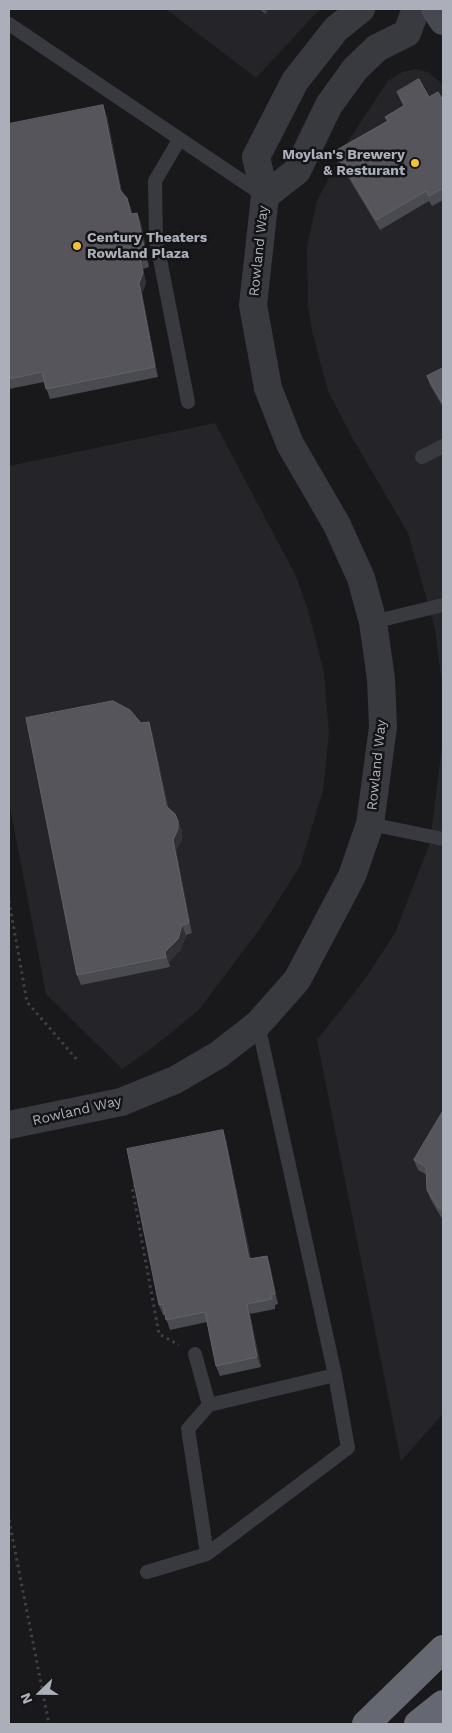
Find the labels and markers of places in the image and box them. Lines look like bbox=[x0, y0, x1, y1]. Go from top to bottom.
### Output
place label: Moylan's Brewery & Resturant bbox=[282, 147, 405, 180]
marker: Moylan's Brewery & Resturant bbox=[409, 157, 421, 169]
place label: Century Theaters Rowland Plaza bbox=[87, 230, 207, 262]
marker: Century Theaters Rowland Plaza bbox=[71, 240, 83, 252]

